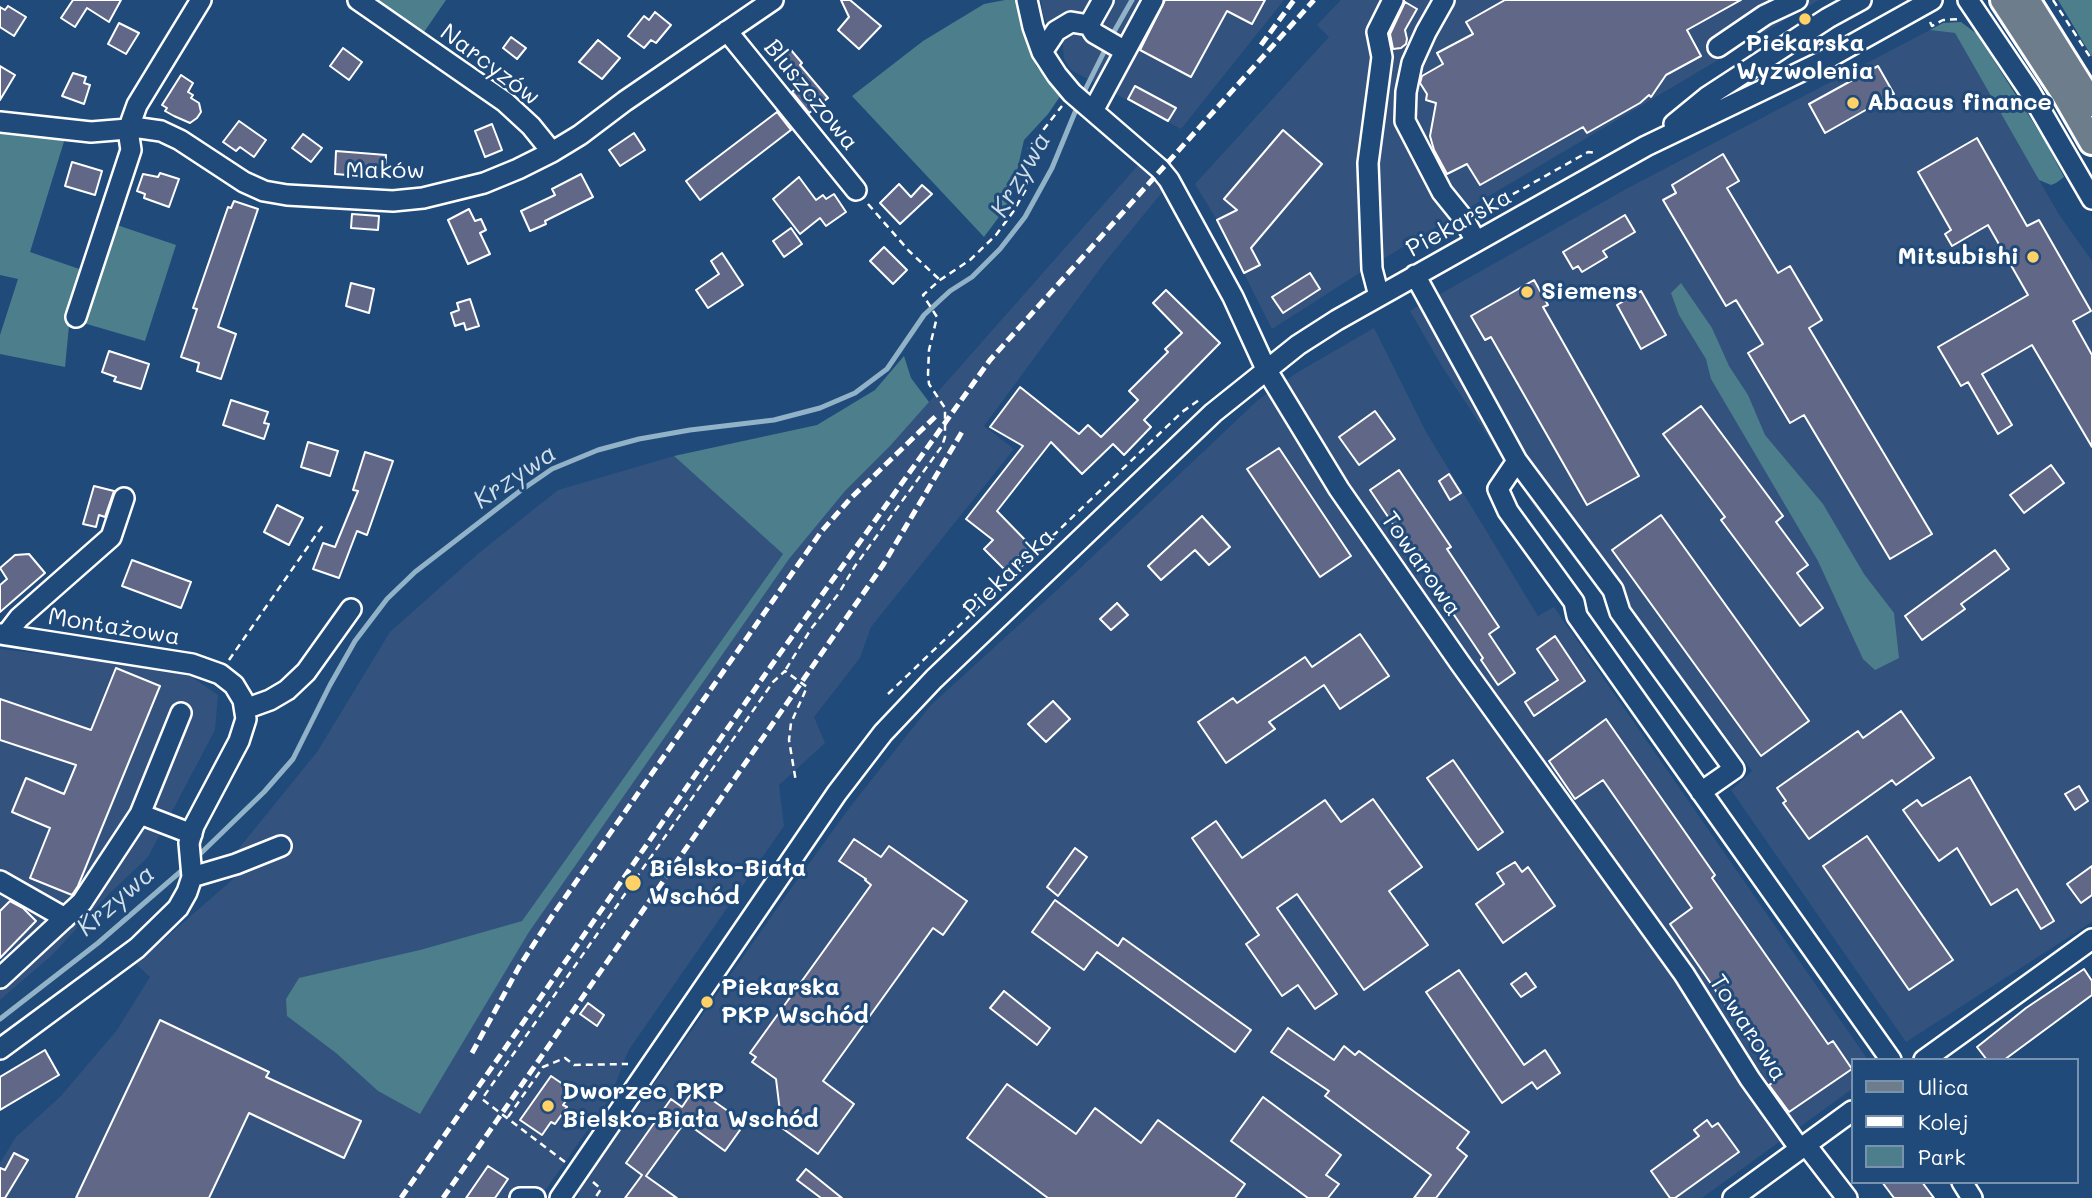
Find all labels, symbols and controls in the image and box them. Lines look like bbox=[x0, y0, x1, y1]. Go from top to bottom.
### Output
marker: Piekarska Wyzwolenia bbox=[1797, 11, 1813, 27]
street label: Narcyzów bbox=[434, 18, 546, 112]
place label: Piekarska Wyzwolenia bbox=[1736, 30, 1874, 86]
street label: Bluszczowa bbox=[758, 34, 864, 156]
place label: Abacus finance bbox=[1867, 89, 2052, 117]
marker: Abacus finance bbox=[1845, 95, 1861, 111]
water label: Krzywa bbox=[984, 127, 1058, 223]
street label: Maków bbox=[345, 157, 425, 185]
street label: Piekarska bbox=[1401, 182, 1517, 264]
place label: Mitsubishi bbox=[1897, 243, 2019, 271]
marker: Mitsubishi bbox=[2025, 249, 2041, 265]
place label: Siemens bbox=[1541, 278, 1638, 306]
marker: Siemens bbox=[1519, 284, 1535, 300]
water label: Krzywa bbox=[468, 438, 562, 516]
street label: Towarowa bbox=[1374, 506, 1468, 622]
street label: Piekarska bbox=[957, 522, 1061, 624]
street label: Montażowa bbox=[46, 602, 182, 652]
place label: Bielsko-Biała Wschód bbox=[649, 855, 806, 911]
water label: Krzywa bbox=[71, 859, 161, 943]
marker: Bielsko-Biała Wschód bbox=[623, 873, 643, 893]
street label: Towarowa bbox=[1703, 969, 1793, 1087]
place label: Piekarska PKP Wschód bbox=[721, 974, 869, 1030]
marker: Piekarska PKP Wschód bbox=[699, 994, 715, 1010]
legend bbox=[1850, 1058, 2078, 1184]
text: Ulica bbox=[1918, 1073, 1969, 1100]
place label: Dworzec PKP Bielsko-Biała Wschód bbox=[562, 1078, 818, 1134]
marker: Dworzec PKP Bielsko-Biała Wschód bbox=[540, 1098, 556, 1114]
text: Kolej bbox=[1918, 1108, 1969, 1135]
text: Park bbox=[1918, 1143, 1966, 1170]

